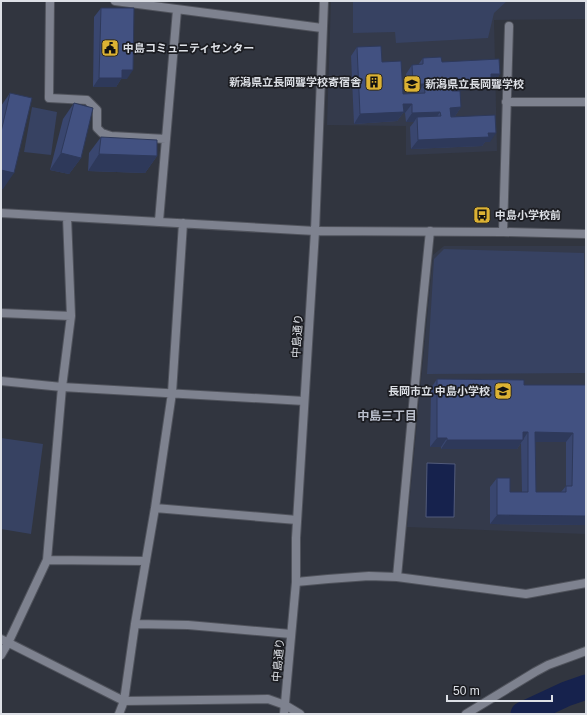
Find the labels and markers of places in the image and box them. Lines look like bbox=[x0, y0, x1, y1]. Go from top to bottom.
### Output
public building icon: 中島コミュニティセンター bbox=[100, 38, 120, 58]
place label: 中島コミュニティセンター bbox=[123, 42, 254, 54]
building icon: 新潟県立長岡聾学校寄宿舎 bbox=[364, 72, 384, 92]
school or university icon: 新潟県立長岡聾学校 bbox=[402, 74, 422, 94]
place label: 新潟県立長岡聾学校寄宿舎 bbox=[229, 76, 362, 88]
place label: 新潟県立長岡聾学校 bbox=[425, 78, 524, 90]
bus stop icon: 中島小学校前 bbox=[472, 205, 492, 225]
place label: 中島小学校前 bbox=[495, 209, 561, 221]
school or university icon: 長岡市立 中島小学校 bbox=[493, 381, 513, 401]
place label: 長岡市立 中島小学校 bbox=[388, 385, 490, 397]

